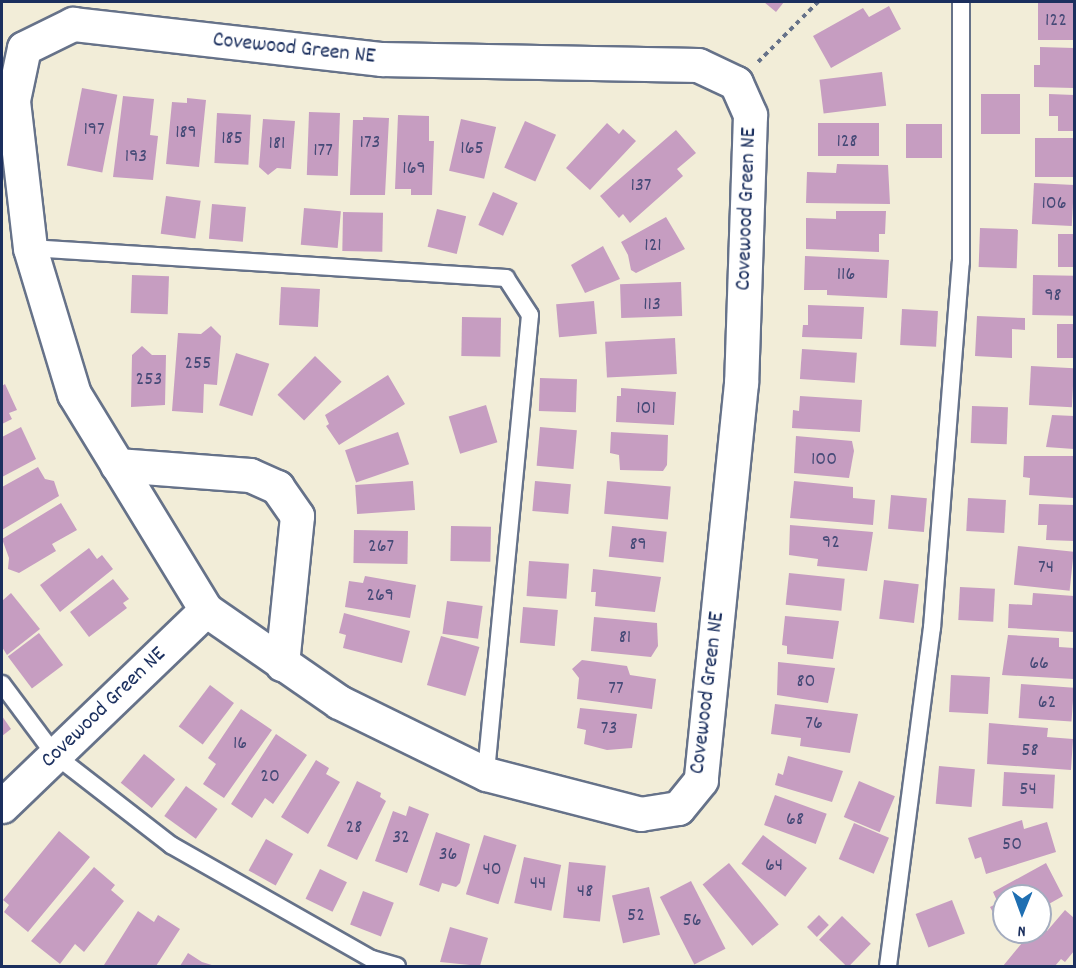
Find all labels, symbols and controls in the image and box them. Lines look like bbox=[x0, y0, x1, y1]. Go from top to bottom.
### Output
house number: 122 bbox=[1045, 9, 1067, 33]
street label: Covewood Green NE bbox=[211, 27, 377, 71]
house number: 197 bbox=[83, 118, 105, 142]
house number: 189 bbox=[175, 121, 197, 145]
house number: 185 bbox=[221, 127, 243, 151]
street label: Covewood Green NE bbox=[731, 127, 763, 291]
house number: 128 bbox=[836, 130, 858, 154]
house number: 173 bbox=[360, 131, 380, 155]
house number: 181 bbox=[269, 132, 285, 156]
house number: 165 bbox=[460, 137, 484, 161]
house number: 177 bbox=[313, 139, 333, 163]
house number: 193 bbox=[125, 145, 147, 169]
house number: 169 bbox=[402, 157, 426, 181]
house number: 137 bbox=[631, 174, 651, 198]
house number: 106 bbox=[1041, 192, 1067, 216]
house number: 121 bbox=[644, 234, 662, 258]
house number: 116 bbox=[837, 263, 855, 287]
house number: 98 bbox=[1044, 284, 1062, 308]
house number: 113 bbox=[643, 293, 661, 317]
house number: 255 bbox=[184, 352, 212, 376]
house number: 253 bbox=[136, 368, 162, 392]
house number: 101 bbox=[636, 397, 656, 421]
house number: 100 bbox=[811, 448, 837, 472]
house number: 92 bbox=[822, 531, 840, 555]
house number: 89 bbox=[629, 533, 647, 557]
house number: 267 bbox=[368, 535, 394, 559]
house number: 74 bbox=[1038, 556, 1054, 580]
house number: 269 bbox=[366, 584, 394, 608]
street label: Covewood Green NE bbox=[685, 610, 731, 776]
house number: 81 bbox=[619, 626, 631, 650]
street label: Covewood Green NE bbox=[36, 642, 172, 774]
house number: 66 bbox=[1029, 652, 1049, 676]
house number: 80 bbox=[797, 670, 815, 694]
house number: 77 bbox=[608, 677, 624, 701]
house number: 62 bbox=[1038, 691, 1056, 715]
house number: 76 bbox=[805, 712, 823, 736]
house number: 73 bbox=[601, 717, 617, 741]
house number: 16 bbox=[233, 732, 247, 756]
house number: 58 bbox=[1021, 739, 1039, 763]
house number: 20 bbox=[260, 765, 280, 789]
house number: 54 bbox=[1019, 778, 1037, 802]
house number: 68 bbox=[786, 808, 804, 832]
house number: 28 bbox=[346, 816, 362, 840]
house number: 32 bbox=[392, 826, 410, 850]
house number: 50 bbox=[1002, 833, 1022, 857]
house number: 36 bbox=[439, 843, 457, 867]
house number: 64 bbox=[765, 854, 783, 878]
house number: 40 bbox=[482, 858, 502, 882]
house number: 44 bbox=[530, 872, 546, 896]
house number: 48 bbox=[577, 880, 593, 904]
north arrow bbox=[992, 884, 1052, 944]
house number: 52 bbox=[627, 904, 645, 928]
house number: 56 bbox=[682, 909, 702, 933]
text: N bbox=[1018, 919, 1026, 942]

